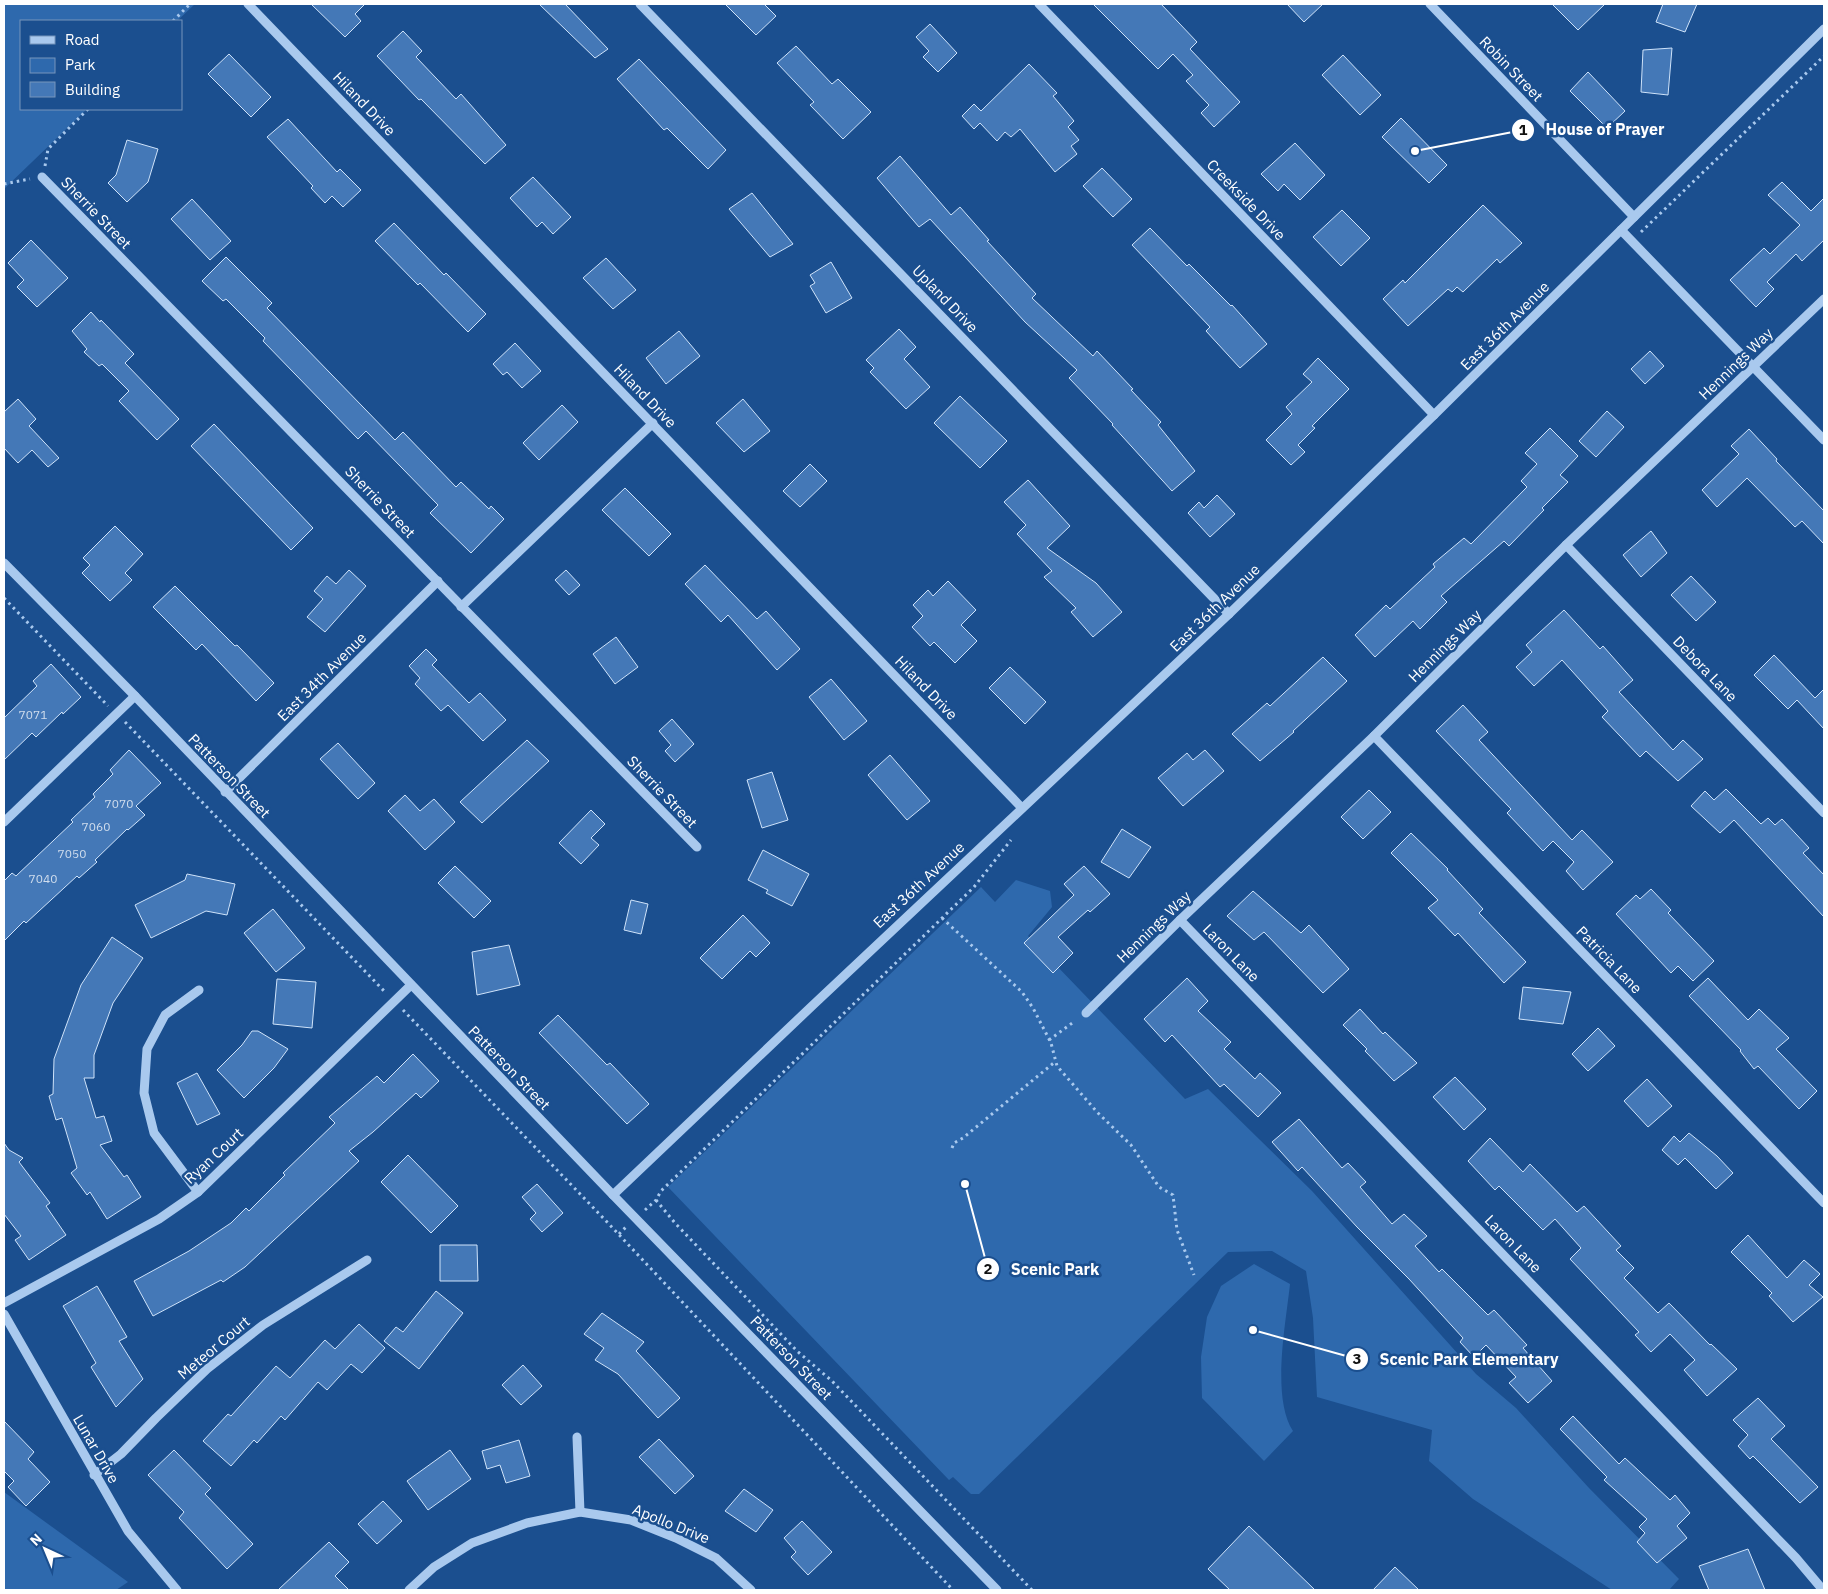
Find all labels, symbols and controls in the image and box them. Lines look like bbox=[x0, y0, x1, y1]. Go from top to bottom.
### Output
legend bbox=[20, 20, 182, 110]
text: Road bbox=[65, 30, 100, 49]
street label: Robin Street bbox=[1476, 32, 1547, 105]
text: Park bbox=[65, 55, 95, 74]
street label: Hiland Drive bbox=[329, 68, 400, 140]
text: Building bbox=[65, 80, 120, 99]
callout: House of Prayer bbox=[1511, 114, 1675, 145]
text: House of Prayer bbox=[1546, 119, 1665, 139]
text: 1 bbox=[1518, 120, 1528, 139]
street label: Creekside Drive bbox=[1203, 155, 1290, 244]
street label: Sherrie Street bbox=[57, 173, 136, 253]
street label: Upland Drive bbox=[908, 261, 982, 336]
street label: East 36th Avenue bbox=[1456, 277, 1553, 374]
street label: Hennings Way bbox=[1695, 323, 1777, 404]
street label: Hiland Drive bbox=[610, 360, 681, 432]
street label: Sherrie Street bbox=[341, 462, 420, 542]
street label: East 36th Avenue bbox=[1166, 560, 1264, 656]
street label: Hennings Way bbox=[1404, 605, 1486, 686]
street label: East 34th Avenue bbox=[273, 628, 370, 725]
street label: Debora Lane bbox=[1669, 632, 1742, 706]
street label: Hiland Drive bbox=[891, 652, 962, 724]
house number: 7071 bbox=[19, 707, 47, 722]
street label: Patterson Street bbox=[184, 730, 274, 822]
street label: Sherrie Street bbox=[623, 752, 702, 832]
house number: 7070 bbox=[105, 796, 133, 811]
house number: 7060 bbox=[82, 819, 110, 834]
street label: East 36th Avenue bbox=[869, 837, 968, 932]
house number: 7050 bbox=[58, 846, 86, 861]
house number: 7040 bbox=[29, 871, 57, 886]
street label: Hennings Way bbox=[1113, 886, 1195, 967]
street label: Laron Lane bbox=[1199, 920, 1264, 986]
street label: Patricia Lane bbox=[1572, 922, 1646, 997]
street label: Patterson Street bbox=[464, 1022, 554, 1114]
street label: Ryan Court bbox=[180, 1123, 247, 1188]
street label: Laron Lane bbox=[1481, 1211, 1546, 1277]
callout: Scenic Park bbox=[975, 1253, 1109, 1284]
text: 2 bbox=[983, 1259, 993, 1278]
text: Scenic Park bbox=[1011, 1259, 1100, 1279]
street label: Meteor Court bbox=[174, 1312, 254, 1383]
street label: Patterson Street bbox=[746, 1312, 836, 1404]
callout: Scenic Park Elementary bbox=[1345, 1343, 1568, 1374]
text: 3 bbox=[1352, 1349, 1362, 1368]
text: Scenic Park Elementary bbox=[1380, 1349, 1559, 1369]
street label: Lunar Drive bbox=[69, 1411, 124, 1487]
street label: Apollo Drive bbox=[630, 1499, 713, 1548]
north arrow bbox=[20, 1524, 70, 1574]
text: N bbox=[26, 1530, 46, 1550]

